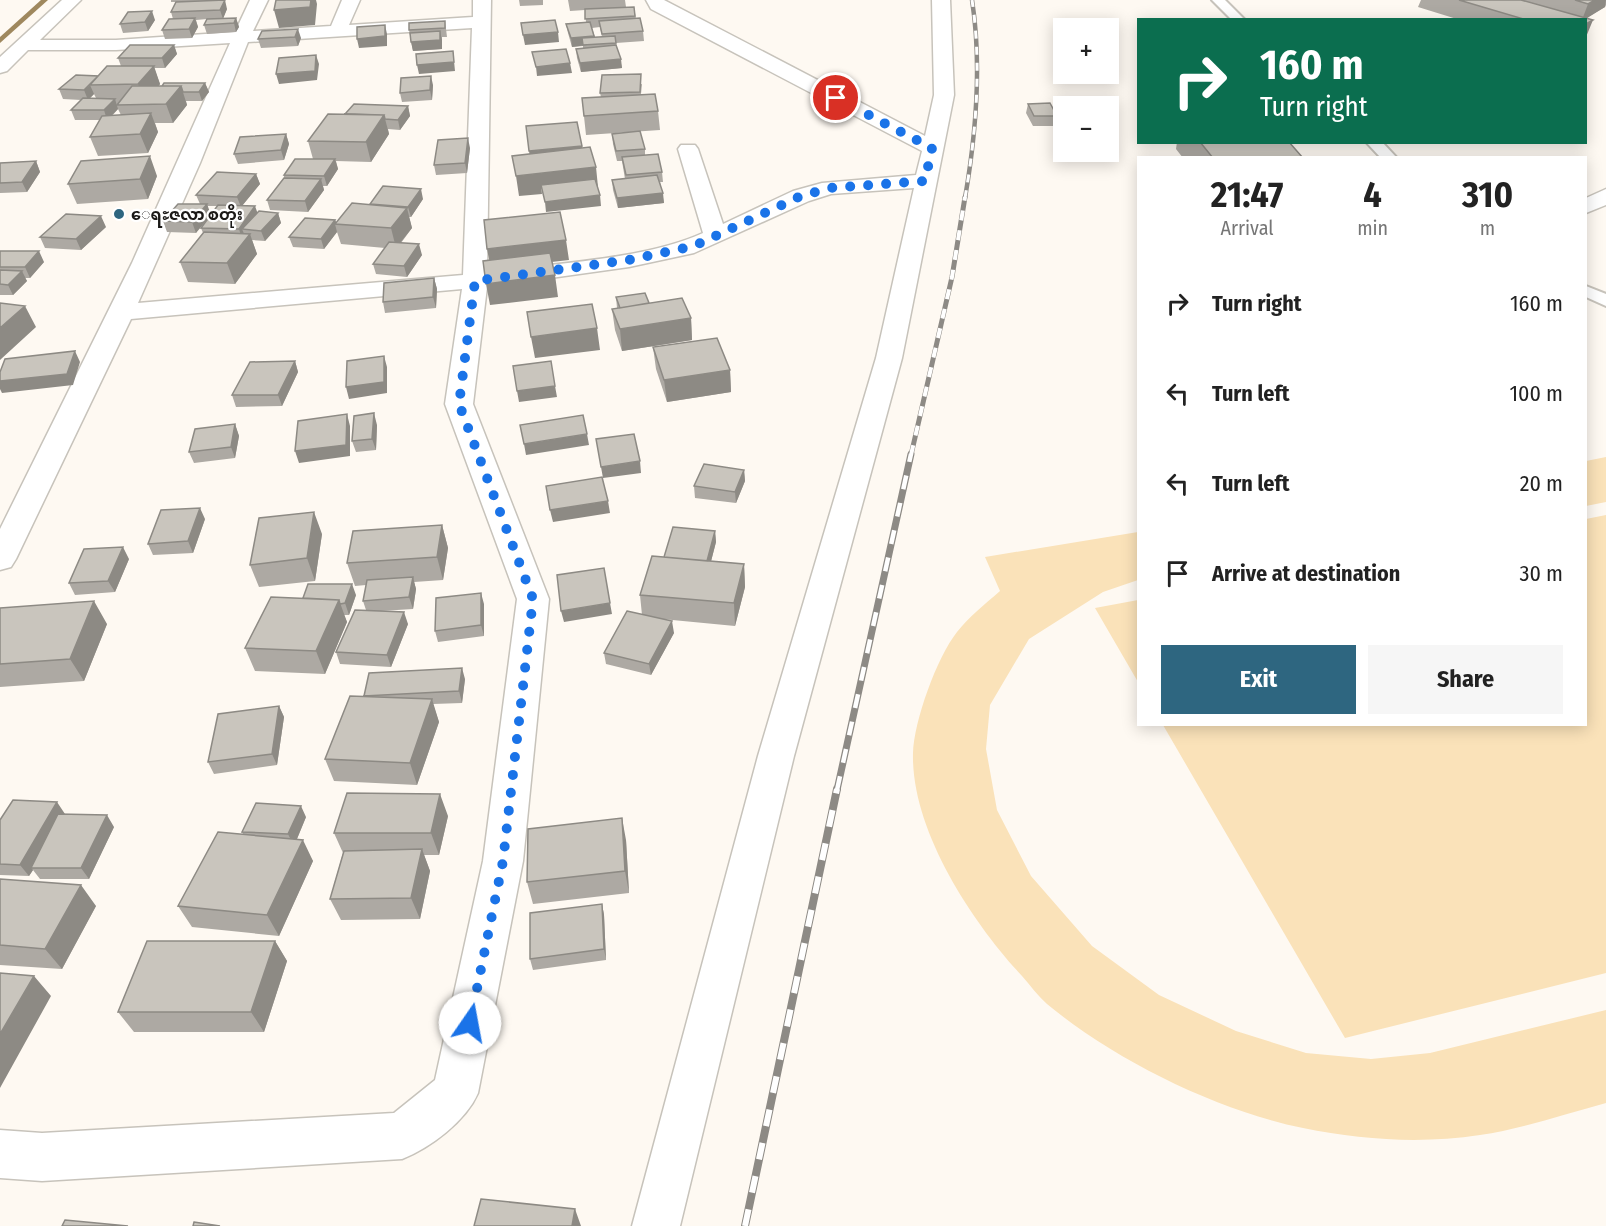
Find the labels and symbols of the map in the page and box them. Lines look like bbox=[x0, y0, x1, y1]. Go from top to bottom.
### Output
pin bbox=[810, 72, 861, 123]
place label: ေရႊဇလာ စတိုး bbox=[131, 204, 243, 228]
marker: ေရႊဇလာ စတိုး bbox=[112, 207, 126, 221]
position arrow bbox=[438, 991, 502, 1055]

